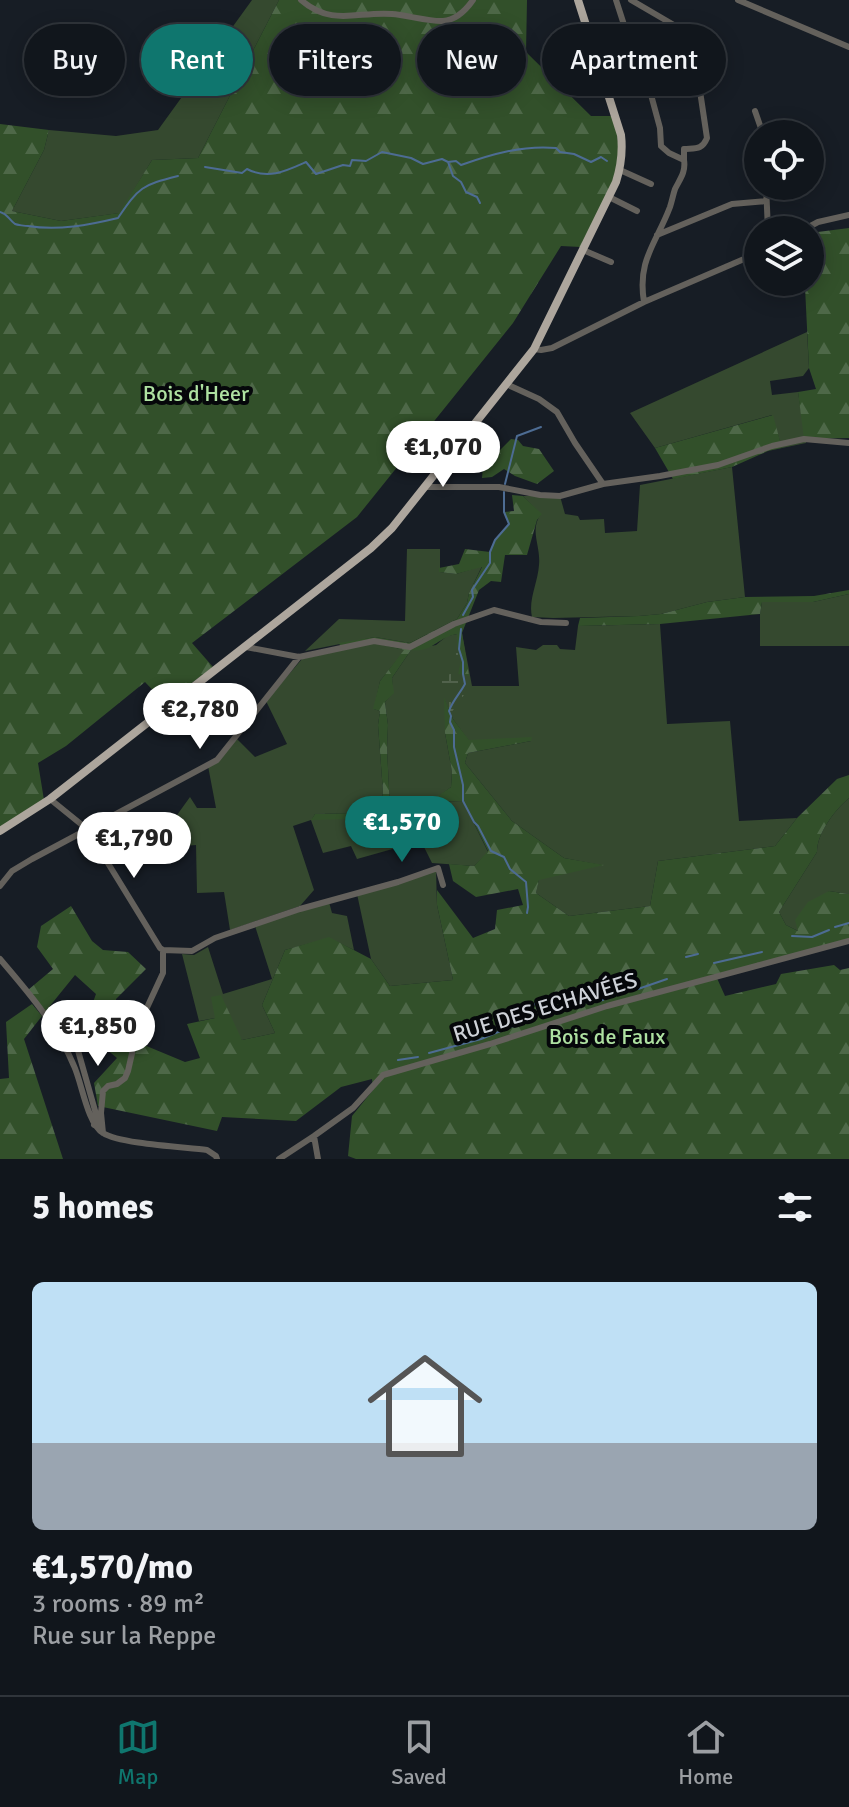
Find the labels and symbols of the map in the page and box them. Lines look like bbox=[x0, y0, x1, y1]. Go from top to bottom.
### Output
park label: Bois d'Heer bbox=[143, 380, 249, 407]
pin: €1,070 bbox=[378, 421, 508, 489]
pin: €2,780 bbox=[135, 683, 265, 751]
pin: €1,570 bbox=[337, 796, 467, 864]
pin: €1,790 bbox=[69, 812, 199, 880]
street label: RUE DES ECHAVÉES bbox=[450, 966, 640, 1048]
pin: €1,850 bbox=[33, 1000, 163, 1068]
park label: Bois de Faux bbox=[549, 1023, 665, 1050]

